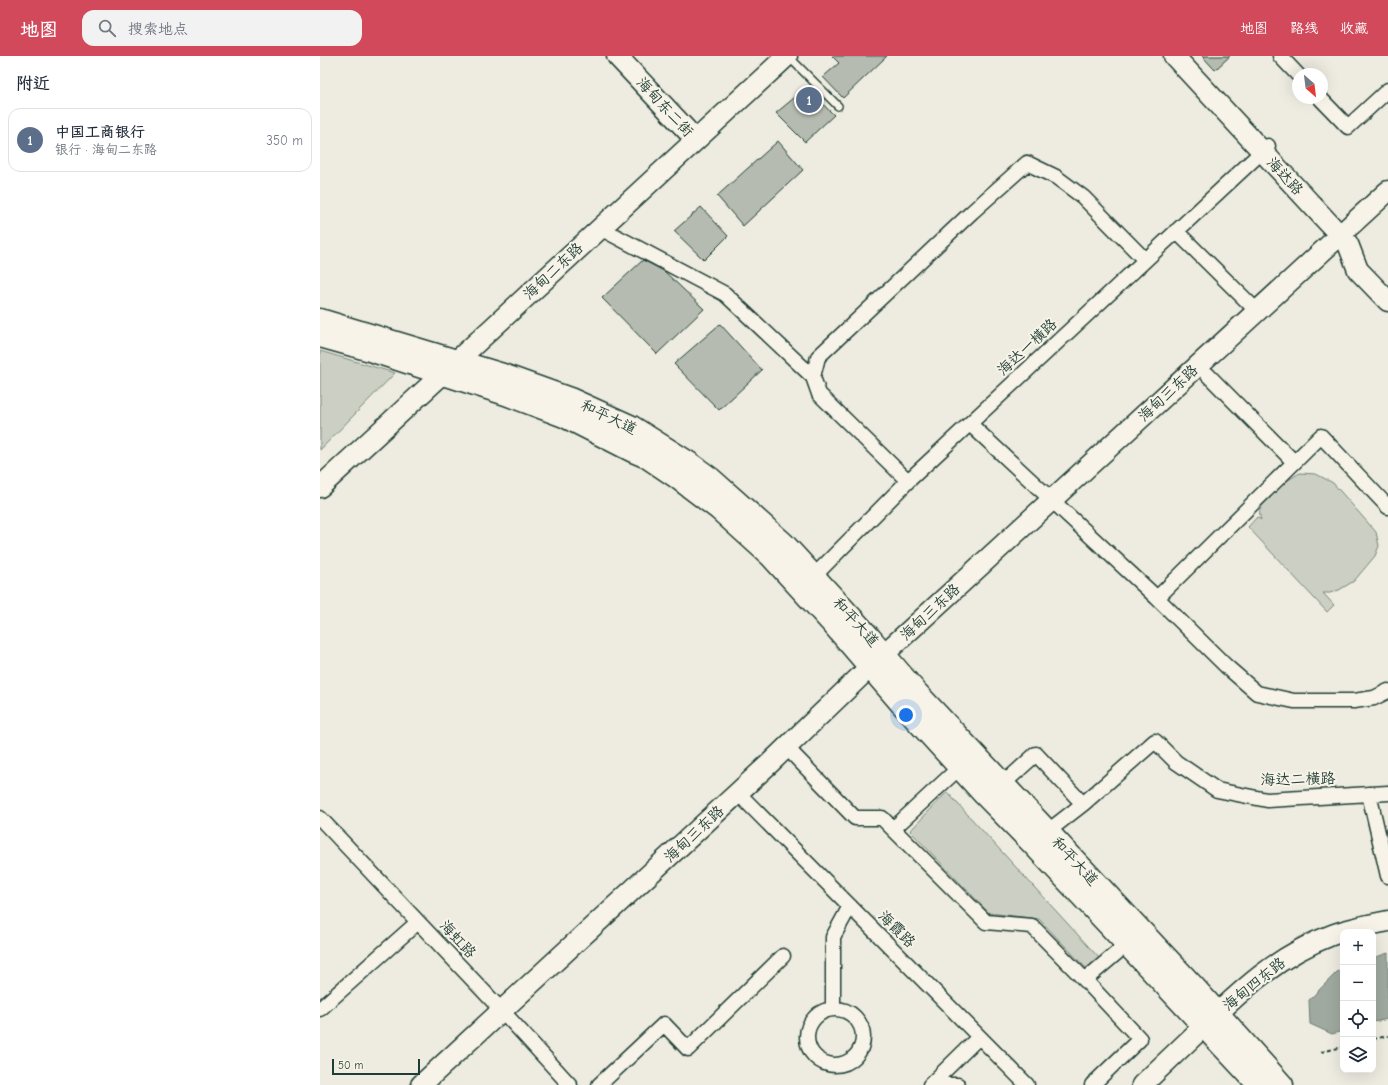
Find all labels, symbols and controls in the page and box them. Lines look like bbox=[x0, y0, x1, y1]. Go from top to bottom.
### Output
search box bbox=[82, 10, 362, 46]
icon: search bbox=[96, 17, 118, 39]
text: 地图 bbox=[20, 19, 58, 41]
text: 搜索地点 bbox=[128, 20, 188, 38]
text: 地图 bbox=[1240, 20, 1268, 37]
text: 路线 bbox=[1290, 20, 1318, 37]
text: 收藏 bbox=[1340, 20, 1368, 37]
north arrow bbox=[1292, 68, 1328, 104]
street label: 海甸东二街 bbox=[633, 73, 697, 141]
text: 附近 bbox=[16, 74, 50, 93]
pin: 1 bbox=[796, 85, 822, 115]
text: 中国工商银行 bbox=[55, 123, 145, 141]
text: 1 bbox=[27, 133, 33, 148]
text: 350 m bbox=[266, 133, 303, 148]
text: 银行 · 海甸二东路 bbox=[55, 142, 157, 157]
street label: 海达路 bbox=[1263, 153, 1307, 199]
street label: 海甸二东路 bbox=[519, 239, 587, 303]
street label: 海达一横路 bbox=[993, 315, 1061, 379]
street label: 海甸三东路 bbox=[1134, 361, 1202, 425]
street label: 和平大道 bbox=[578, 396, 640, 438]
street label: 海甸三东路 bbox=[896, 580, 964, 644]
street label: 和平大道 bbox=[829, 594, 883, 650]
your location bbox=[896, 705, 916, 725]
street label: 海达二横路 bbox=[1260, 769, 1336, 789]
street label: 海甸三东路 bbox=[660, 802, 728, 866]
street label: 和平大道 bbox=[1048, 833, 1102, 889]
street label: 海霞路 bbox=[875, 907, 919, 951]
street label: 海虹路 bbox=[436, 916, 480, 962]
map controls bbox=[1340, 929, 1376, 1073]
button: + bbox=[1340, 929, 1376, 965]
street label: 海甸四东路 bbox=[1219, 953, 1289, 1015]
button: − bbox=[1340, 965, 1376, 1001]
button: locate bbox=[1340, 1001, 1376, 1037]
button: layers bbox=[1340, 1037, 1376, 1073]
scale bar bbox=[332, 1057, 420, 1076]
text: 50 m bbox=[338, 1059, 363, 1072]

